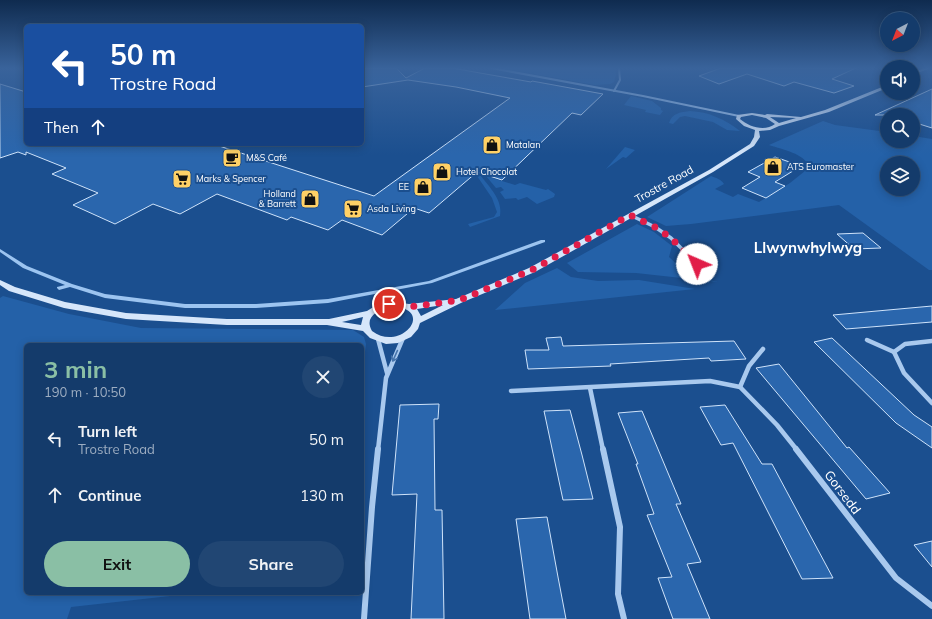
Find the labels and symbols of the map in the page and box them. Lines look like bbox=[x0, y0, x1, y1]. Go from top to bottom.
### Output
north arrow bbox=[880, 12, 920, 52]
shop icon: Matalan bbox=[481, 134, 503, 156]
place label: Matalan bbox=[506, 139, 541, 150]
cafe icon: M&S Café bbox=[221, 147, 243, 169]
place label: M&S Café bbox=[246, 152, 287, 163]
shop icon: ATS Euromaster bbox=[762, 156, 784, 178]
shop icon: Hotel Chocolat bbox=[431, 161, 453, 183]
place label: ATS Euromaster bbox=[787, 161, 855, 172]
street label: Trostre Road bbox=[632, 162, 696, 206]
place label: Hotel Chocolat bbox=[456, 166, 517, 177]
supermarket icon: Marks & Spencer bbox=[171, 168, 193, 190]
place label: Marks & Spencer bbox=[196, 173, 267, 184]
shop icon: EE bbox=[412, 176, 434, 198]
place label: EE bbox=[398, 181, 409, 192]
place label: Holland & Barrett bbox=[259, 188, 296, 209]
shop icon: Holland & Barrett bbox=[299, 188, 321, 210]
supermarket icon: Asda Living bbox=[342, 198, 364, 220]
place label: Asda Living bbox=[367, 203, 416, 214]
district label: Llwynwhylwyg bbox=[754, 238, 862, 257]
position arrow bbox=[676, 243, 718, 285]
pin bbox=[372, 287, 406, 321]
one-way arrow bbox=[391, 349, 398, 361]
street label: Gorsedd bbox=[821, 467, 865, 517]

